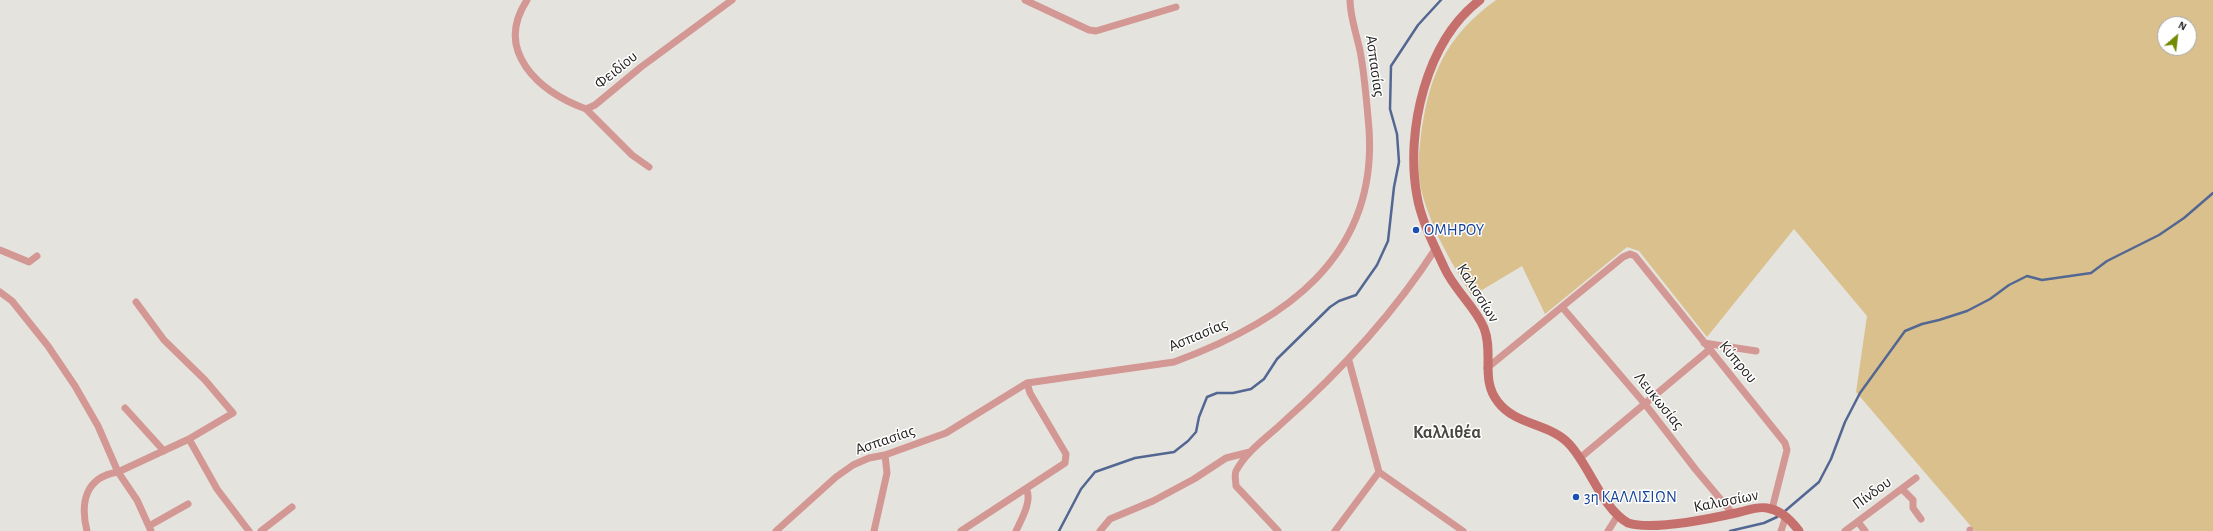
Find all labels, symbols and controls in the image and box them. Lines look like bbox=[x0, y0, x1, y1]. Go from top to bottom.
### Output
north arrow bbox=[2157, 16, 2197, 56]
text: N bbox=[2176, 19, 2188, 32]
street label: Ασπασίας bbox=[1361, 34, 1389, 98]
street label: Φειδίου bbox=[590, 47, 642, 93]
place label: ΟΜΗΡΟΥ bbox=[1424, 220, 1484, 240]
marker: ΟΜΗΡΟΥ bbox=[1411, 225, 1421, 235]
street label: Καλισσίων bbox=[1453, 260, 1503, 326]
street label: Ασπασίας bbox=[1166, 314, 1230, 356]
street label: Κύπρου bbox=[1715, 337, 1761, 387]
street label: Λευκωσίας bbox=[1630, 368, 1688, 434]
street label: Ασπασίας bbox=[853, 421, 917, 459]
district label: Καλλιθέα bbox=[1413, 422, 1481, 444]
street label: Πίνδου bbox=[1849, 472, 1895, 514]
street label: Καλισσίων bbox=[1692, 485, 1760, 517]
place label: 3η ΚΑΛΛΙΣΙΩΝ bbox=[1584, 487, 1677, 507]
marker: 3η ΚΑΛΛΙΣΙΩΝ bbox=[1571, 492, 1581, 502]

